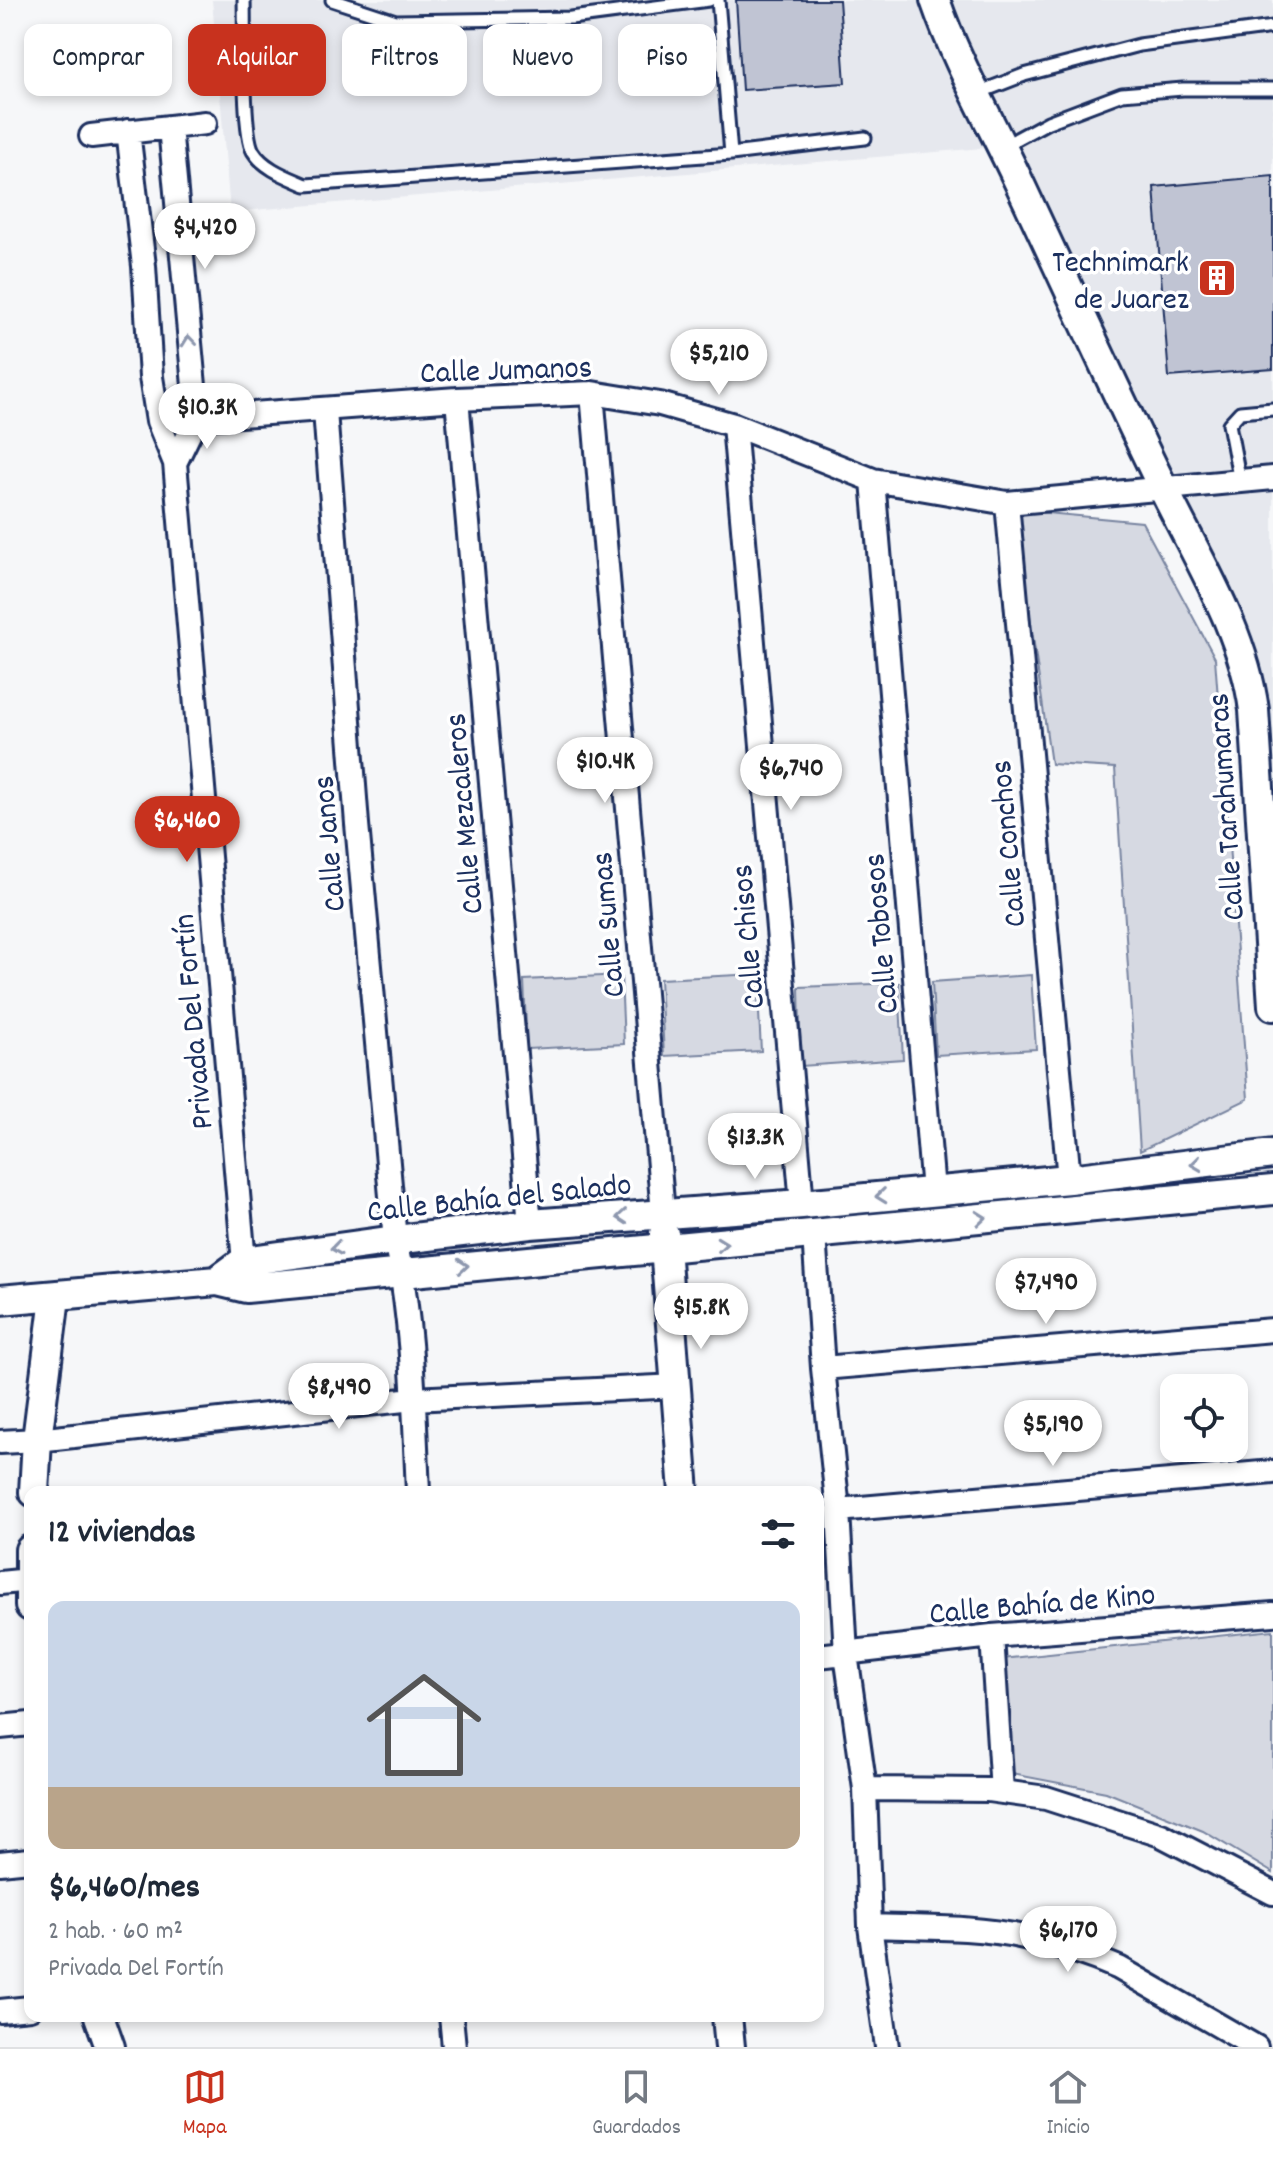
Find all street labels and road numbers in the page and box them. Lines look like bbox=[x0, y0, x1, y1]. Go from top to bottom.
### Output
street label: Calle Jumanos bbox=[419, 347, 593, 399]
street label: Calle Tarahumaras bbox=[1198, 691, 1260, 922]
street label: Calle Mezcaleros bbox=[435, 711, 499, 916]
street label: Calle Conchos bbox=[981, 758, 1041, 929]
street label: Calle Janos bbox=[303, 774, 361, 914]
street label: Calle Sumas bbox=[582, 850, 640, 999]
street label: Calle Tobosos bbox=[854, 851, 914, 1016]
street label: Calle Chisos bbox=[722, 862, 780, 1011]
street label: Privada Del Fortín bbox=[164, 912, 228, 1131]
street label: Calle Bahía del Salado bbox=[365, 1164, 634, 1238]
street label: Calle Bahía de Kino bbox=[928, 1574, 1157, 1640]

